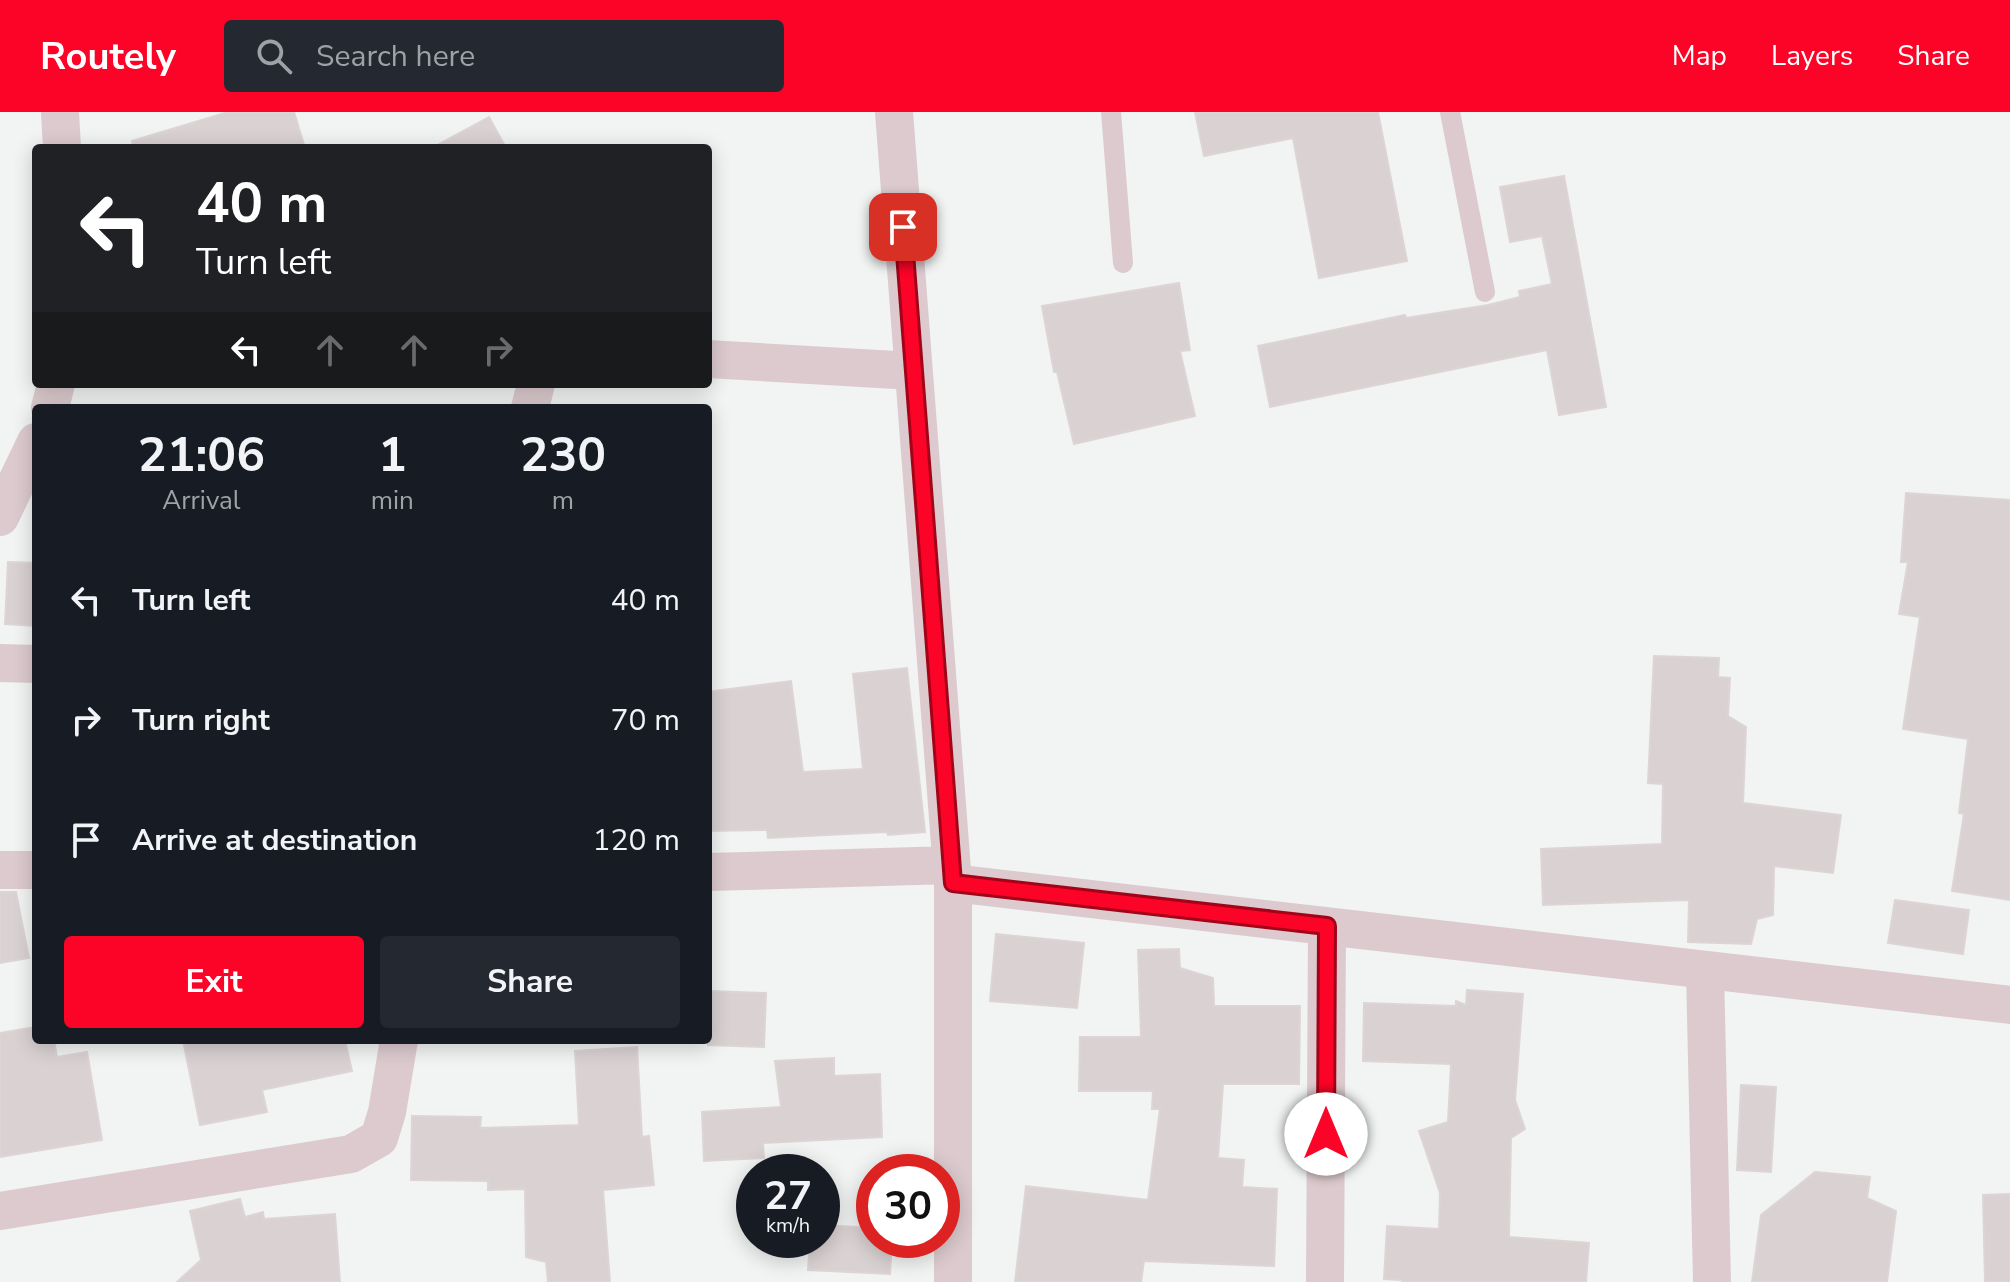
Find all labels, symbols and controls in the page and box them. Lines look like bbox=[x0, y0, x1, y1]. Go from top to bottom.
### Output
search box bbox=[224, 20, 784, 92]
text: Routely bbox=[40, 31, 176, 82]
icon: search bbox=[252, 34, 296, 78]
text: Search here bbox=[316, 36, 475, 77]
text: Map bbox=[1672, 37, 1727, 75]
text: Layers bbox=[1771, 37, 1853, 75]
text: Share bbox=[1897, 37, 1970, 75]
text: 40 m bbox=[196, 165, 327, 242]
icon: left bbox=[64, 176, 168, 280]
pin bbox=[869, 193, 937, 261]
icon: arrive bbox=[881, 205, 925, 249]
text: Turn left bbox=[196, 238, 331, 287]
icon: left bbox=[224, 328, 268, 372]
icon: ahead bbox=[308, 328, 352, 372]
icon: ahead bbox=[392, 328, 436, 372]
icon: right bbox=[476, 328, 520, 372]
text: 21:06 bbox=[138, 422, 265, 488]
text: 1 bbox=[378, 422, 407, 488]
text: 230 bbox=[520, 422, 606, 488]
text: Arrival bbox=[162, 483, 241, 518]
text: min bbox=[371, 483, 414, 518]
text: m bbox=[552, 483, 574, 518]
icon: left bbox=[64, 578, 108, 622]
text: Turn left bbox=[132, 580, 250, 621]
text: 40 m bbox=[611, 580, 680, 621]
icon: right bbox=[64, 698, 108, 742]
text: Turn right bbox=[132, 700, 270, 741]
text: 70 m bbox=[611, 700, 680, 741]
icon: arrive bbox=[64, 818, 108, 862]
text: Arrive at destination bbox=[132, 820, 417, 861]
text: 120 m bbox=[593, 820, 680, 861]
button: Exit bbox=[64, 936, 364, 1028]
button: Share bbox=[380, 936, 680, 1028]
position arrow bbox=[1284, 1092, 1368, 1176]
speed limit sign: 30 bbox=[856, 1154, 960, 1258]
text: 27 bbox=[764, 1169, 812, 1223]
text: km/h bbox=[766, 1212, 810, 1239]

